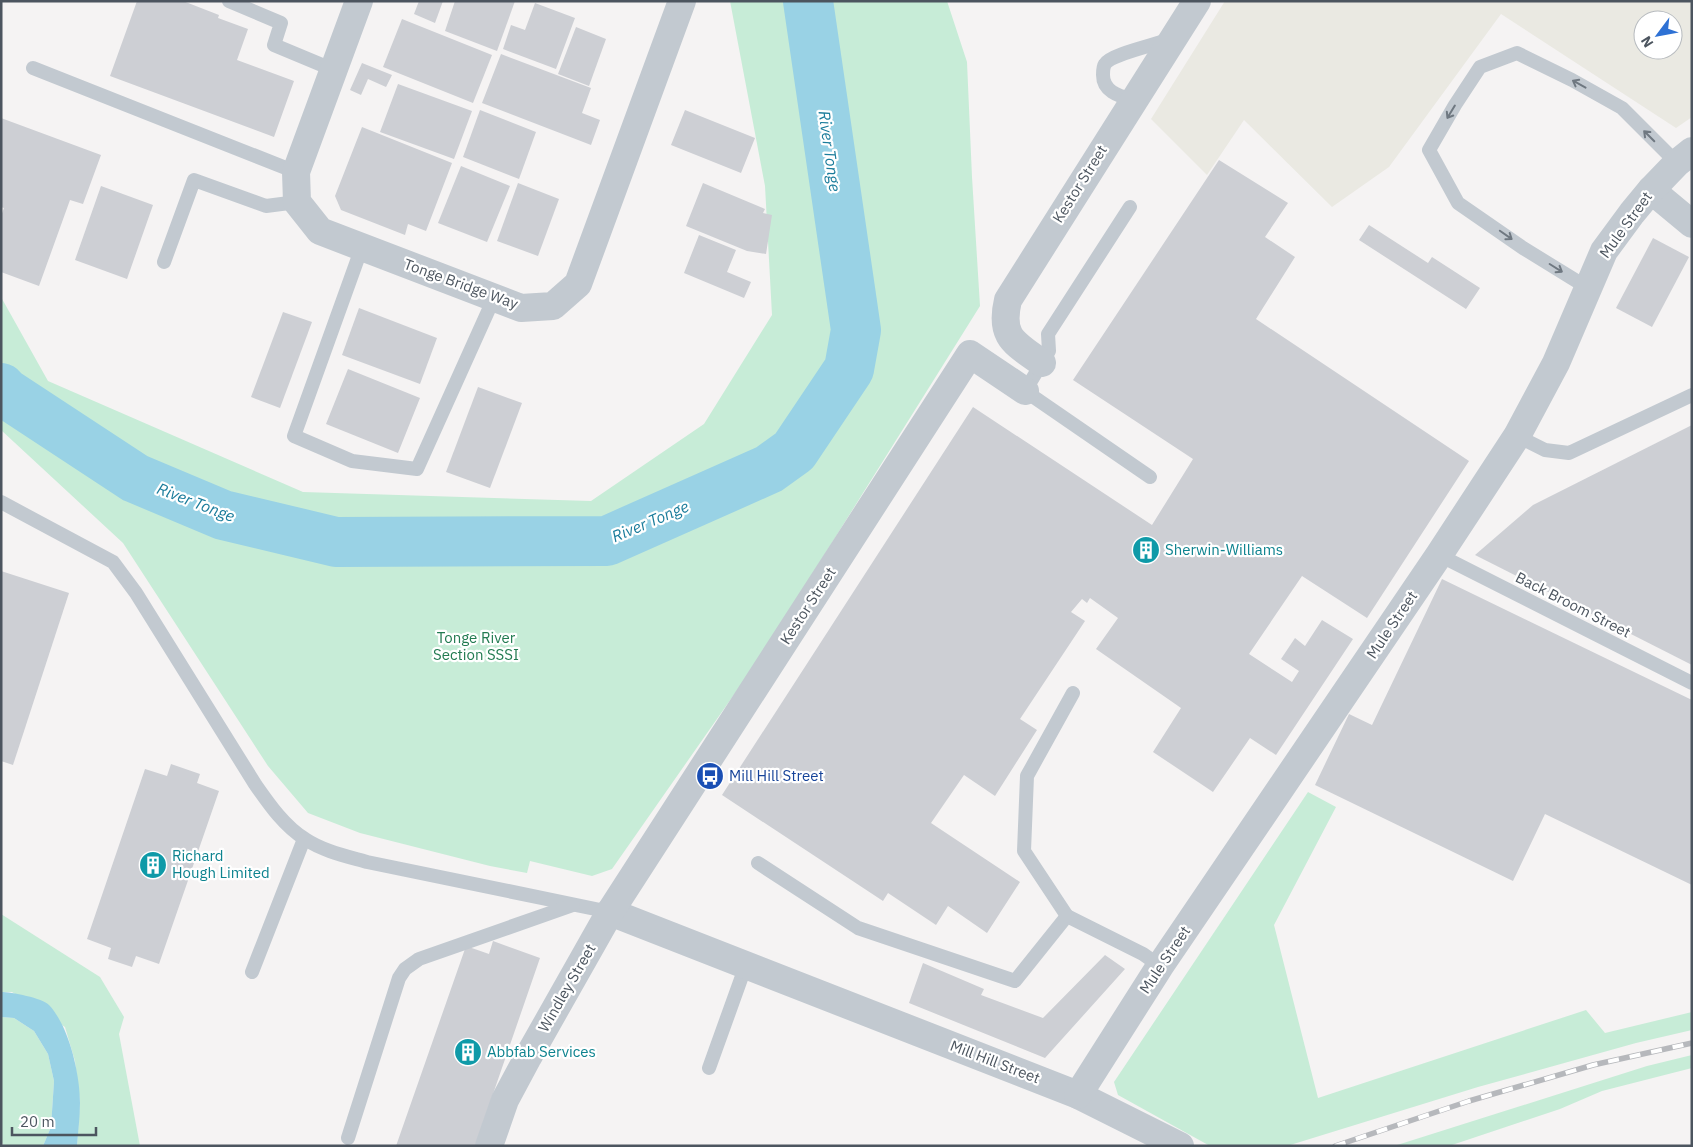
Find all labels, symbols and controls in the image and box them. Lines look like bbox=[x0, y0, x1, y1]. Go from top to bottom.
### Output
north arrow bbox=[1633, 10, 1683, 60]
text: N bbox=[1637, 33, 1657, 51]
one-way arrow bbox=[1573, 79, 1587, 89]
one-way arrow bbox=[1446, 104, 1456, 118]
water label: River Tonge bbox=[814, 109, 846, 193]
one-way arrow bbox=[1643, 130, 1655, 142]
street label: Kestor Street bbox=[1048, 141, 1111, 226]
street label: Mule Street bbox=[1595, 188, 1656, 262]
one-way arrow bbox=[1498, 230, 1512, 240]
street label: Tonge Bridge Way bbox=[401, 254, 521, 313]
one-way arrow bbox=[1548, 263, 1562, 273]
water label: River Tonge bbox=[154, 478, 238, 526]
water label: River Tonge bbox=[609, 496, 691, 546]
building icon: Sherwin-Williams bbox=[1131, 535, 1161, 565]
place label: Sherwin-Williams bbox=[1165, 540, 1283, 559]
street label: Kestor Street bbox=[776, 563, 840, 648]
street label: Back Broom Street bbox=[1513, 567, 1634, 642]
street label: Mule Street bbox=[1362, 587, 1421, 662]
park label: Tonge River Section SSSI bbox=[433, 628, 519, 664]
bus stop icon: Mill Hill Street bbox=[695, 761, 725, 791]
place label: Mill Hill Street bbox=[729, 766, 824, 785]
place label: Richard Hough Limited bbox=[172, 846, 270, 882]
building icon: Richard Hough Limited bbox=[138, 850, 168, 880]
street label: Mule Street bbox=[1135, 922, 1194, 997]
street label: Windley Street bbox=[534, 940, 599, 1035]
street label: Mill Hill Street bbox=[948, 1036, 1043, 1087]
building icon: Abbfab Services bbox=[453, 1037, 483, 1067]
place label: Abbfab Services bbox=[487, 1042, 596, 1061]
scale bar bbox=[12, 1104, 96, 1136]
text: 20 m bbox=[20, 1112, 55, 1131]

